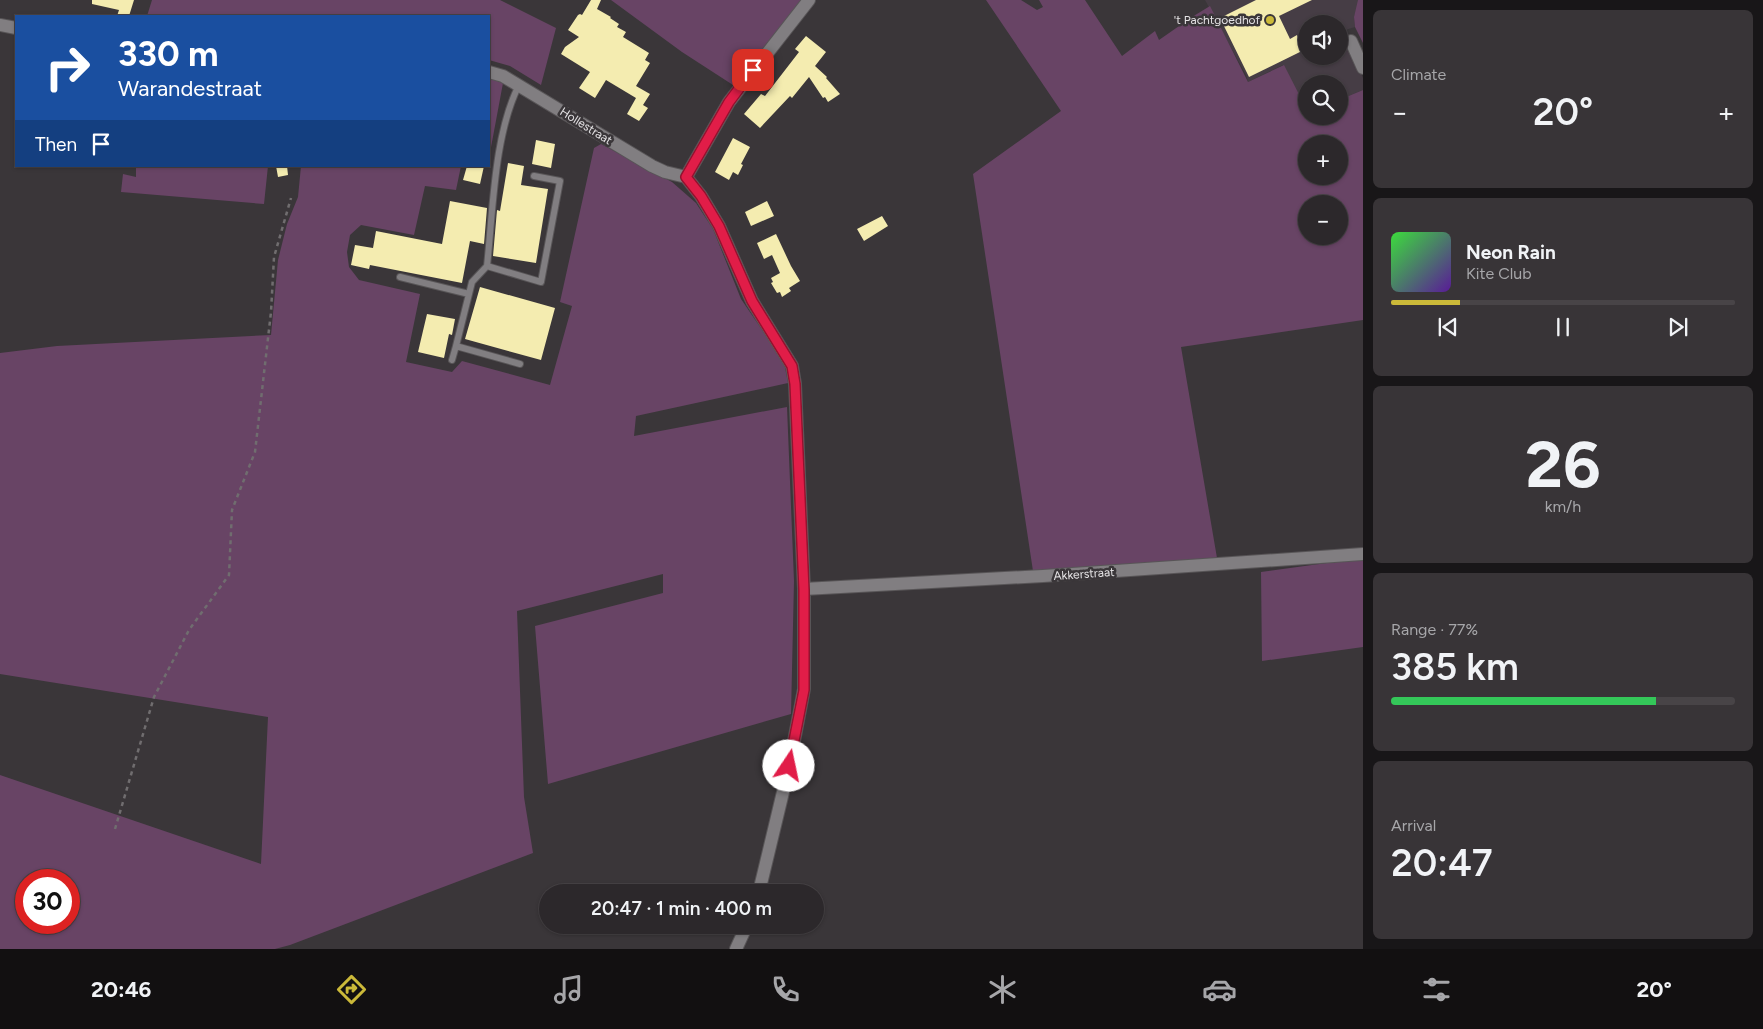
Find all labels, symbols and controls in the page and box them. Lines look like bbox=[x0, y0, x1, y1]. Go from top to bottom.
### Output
place label: 't Pachtgoedhof bbox=[1174, 13, 1261, 27]
marker: 't Pachtgoedhof bbox=[1264, 14, 1276, 26]
map controls bbox=[1298, 15, 1348, 245]
button: sound bbox=[1298, 15, 1348, 65]
text: 330 m bbox=[118, 33, 218, 75]
icon: right bbox=[35, 35, 100, 100]
pin bbox=[732, 49, 774, 91]
icon: arrive bbox=[739, 56, 767, 84]
text: Climate bbox=[1391, 65, 1446, 84]
text: Warandestraat bbox=[118, 75, 262, 102]
button: search bbox=[1298, 75, 1348, 125]
text: 20° bbox=[1533, 89, 1593, 135]
text: − bbox=[1391, 95, 1408, 129]
text: + bbox=[1718, 95, 1735, 129]
street label: Hollestraat bbox=[557, 104, 615, 148]
icon: arrive bbox=[87, 130, 115, 158]
text: Then bbox=[35, 133, 77, 156]
button: + bbox=[1298, 135, 1348, 185]
button: − bbox=[1298, 195, 1348, 245]
text: Neon Rain bbox=[1466, 241, 1556, 264]
text: Kite Club bbox=[1466, 264, 1532, 283]
icon: previous bbox=[1434, 313, 1462, 341]
icon: pause bbox=[1549, 313, 1577, 341]
icon: next bbox=[1664, 313, 1692, 341]
text: 26 bbox=[1525, 425, 1601, 503]
text: km/h bbox=[1545, 497, 1581, 516]
street label: Akkerstraat bbox=[1053, 565, 1115, 583]
text: Range · 77% bbox=[1391, 620, 1478, 639]
text: 385 km bbox=[1391, 644, 1519, 690]
position arrow bbox=[762, 739, 814, 791]
text: Arrival bbox=[1391, 816, 1436, 835]
text: 20:47 bbox=[1391, 840, 1493, 886]
speed limit sign: 30 bbox=[15, 869, 80, 934]
text: 20:47 · 1 min · 400 m bbox=[591, 897, 772, 920]
icon: directions bbox=[334, 972, 369, 1007]
icon: music bbox=[551, 972, 586, 1007]
icon: phone bbox=[768, 972, 803, 1007]
icon: climate bbox=[985, 972, 1020, 1007]
icon: car bbox=[1202, 972, 1237, 1007]
icon: filters bbox=[1419, 972, 1454, 1007]
text: 20:46 bbox=[91, 976, 151, 1003]
text: 20° bbox=[1637, 976, 1672, 1003]

